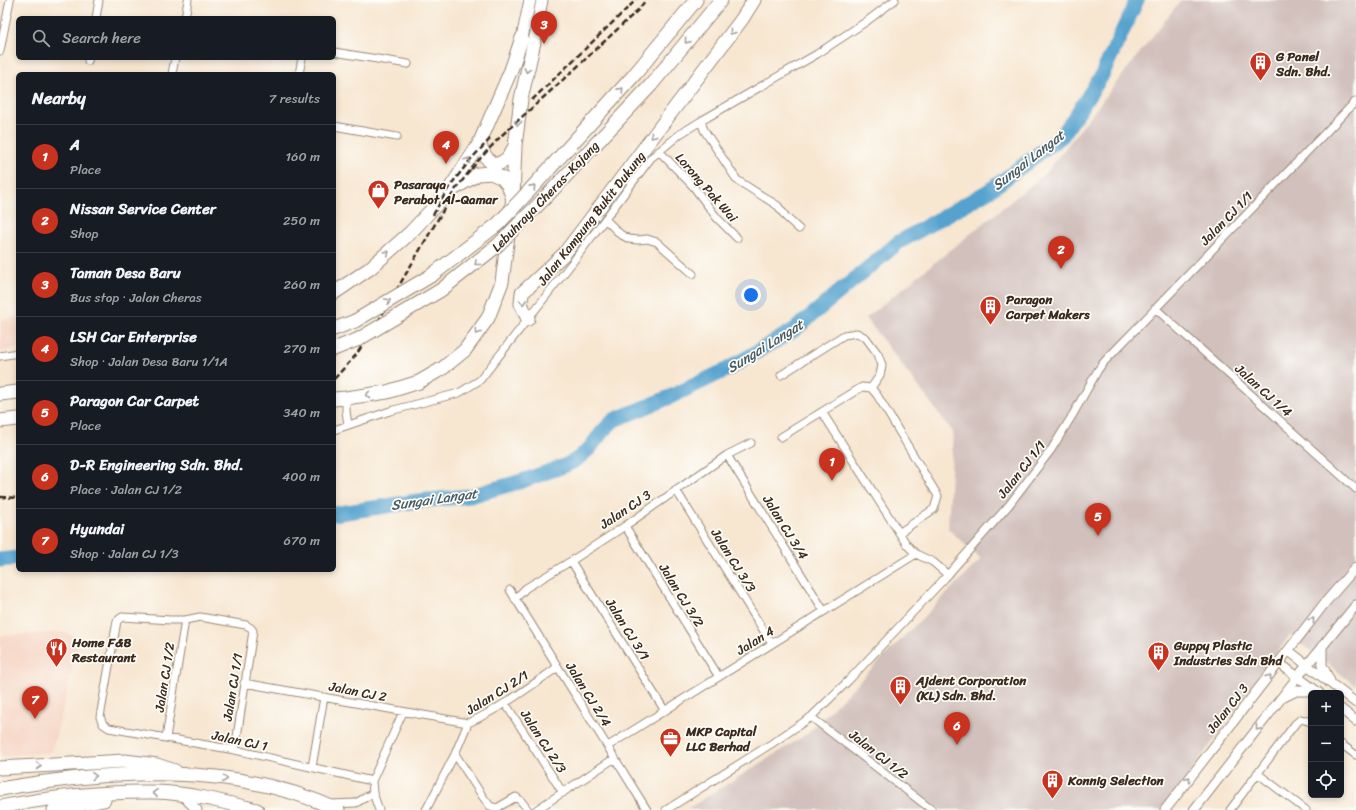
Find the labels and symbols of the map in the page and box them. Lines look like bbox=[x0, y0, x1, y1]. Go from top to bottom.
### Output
pin: 3 bbox=[531, 11, 557, 44]
one-way arrow bbox=[729, 28, 737, 35]
one-way arrow bbox=[685, 36, 692, 43]
place label: G Panel Sdn. Bhd. bbox=[1275, 45, 1331, 83]
building icon: G Panel Sdn. Bhd. bbox=[1247, 50, 1273, 83]
one-way arrow bbox=[524, 67, 532, 74]
one-way arrow bbox=[616, 87, 623, 95]
one-way arrow bbox=[514, 120, 523, 126]
water label: Sungai Langat bbox=[986, 123, 1072, 197]
pin: 4 bbox=[433, 131, 459, 164]
one-way arrow bbox=[651, 131, 658, 138]
street label: Lebuhraya Cheras–Kajang bbox=[486, 135, 605, 257]
street label: Jalan Kampung Bukit Dukung bbox=[531, 146, 652, 291]
street label: Lorong Pak Wai bbox=[670, 147, 744, 228]
one-way arrow bbox=[463, 158, 470, 165]
place label: Pasaraya Perabot Al-Qamar bbox=[394, 173, 499, 211]
shop icon: Pasaraya Perabot Al-Qamar bbox=[365, 178, 391, 211]
one-way arrow bbox=[529, 184, 536, 192]
street label: Jalan CJ 1/1 bbox=[1194, 185, 1259, 252]
pin: 2 bbox=[1048, 236, 1074, 269]
one-way arrow bbox=[383, 251, 390, 258]
one-way arrow bbox=[474, 258, 482, 265]
your location bbox=[741, 285, 761, 305]
place label: Paragon Carpet Makers bbox=[1005, 288, 1090, 326]
building icon: Paragon Carpet Makers bbox=[977, 293, 1003, 326]
one-way arrow bbox=[518, 298, 527, 305]
one-way arrow bbox=[384, 299, 391, 306]
water label: Sungai Langat bbox=[722, 312, 810, 380]
one-way arrow bbox=[475, 328, 482, 335]
street label: Jalan CJ 1/4 bbox=[1229, 357, 1298, 423]
one-way arrow bbox=[365, 390, 371, 399]
street label: Jalan CJ 1/1 bbox=[991, 435, 1052, 504]
pin: 1 bbox=[819, 448, 845, 481]
water label: Sungai Langat bbox=[389, 481, 481, 518]
street label: Jalan CJ 3 bbox=[594, 484, 656, 536]
street label: Jalan CJ 3/4 bbox=[756, 490, 815, 564]
pin: 5 bbox=[1085, 503, 1111, 536]
street label: Jalan CJ 3/3 bbox=[704, 523, 762, 597]
street label: Jalan CJ 3/2 bbox=[652, 558, 711, 632]
street label: Jalan CJ 3/1 bbox=[599, 593, 656, 665]
one-way arrow bbox=[1308, 617, 1315, 624]
street label: Jalan 4 bbox=[731, 620, 779, 662]
place label: Home F&B Restaurant bbox=[71, 631, 137, 669]
place label: Guppy Plastic Industries Sdn Bhd bbox=[1173, 634, 1283, 672]
restaurant icon: Home F&B Restaurant bbox=[43, 636, 69, 669]
building icon: Guppy Plastic Industries Sdn Bhd bbox=[1146, 639, 1172, 672]
street label: Jalan CJ 1/2 bbox=[147, 640, 181, 715]
street label: Jalan CJ 1/1 bbox=[216, 651, 249, 724]
street label: Jalan CJ 2/4 bbox=[559, 656, 618, 731]
street label: Jalan CJ 2/1 bbox=[460, 664, 534, 721]
place label: Ajdent Corporation (KL) Sdn. Bhd. bbox=[915, 669, 1027, 707]
street label: Jalan CJ 2 bbox=[326, 674, 389, 708]
building icon: Ajdent Corporation (KL) Sdn. Bhd. bbox=[887, 674, 913, 707]
one-way arrow bbox=[1264, 674, 1271, 681]
street label: Jalan CJ 3 bbox=[1200, 678, 1254, 739]
pin: 7 bbox=[22, 686, 48, 719]
street label: Jalan CJ 2/3 bbox=[514, 704, 573, 778]
pin: 6 bbox=[944, 712, 970, 745]
place label: MKP Capital LLC Berhad bbox=[685, 720, 758, 758]
street label: Jalan CJ 1 bbox=[209, 723, 270, 758]
street label: Jalan CJ 1/2 bbox=[843, 723, 914, 785]
one-way arrow bbox=[1255, 724, 1262, 731]
office icon: MKP Capital LLC Berhad bbox=[657, 725, 683, 758]
one-way arrow bbox=[36, 762, 42, 770]
building icon: Konnig Selection bbox=[1040, 767, 1066, 800]
place label: Konnig Selection bbox=[1067, 769, 1165, 792]
one-way arrow bbox=[91, 772, 97, 781]
one-way arrow bbox=[222, 774, 228, 783]
one-way arrow bbox=[1184, 776, 1191, 783]
one-way arrow bbox=[152, 789, 158, 797]

